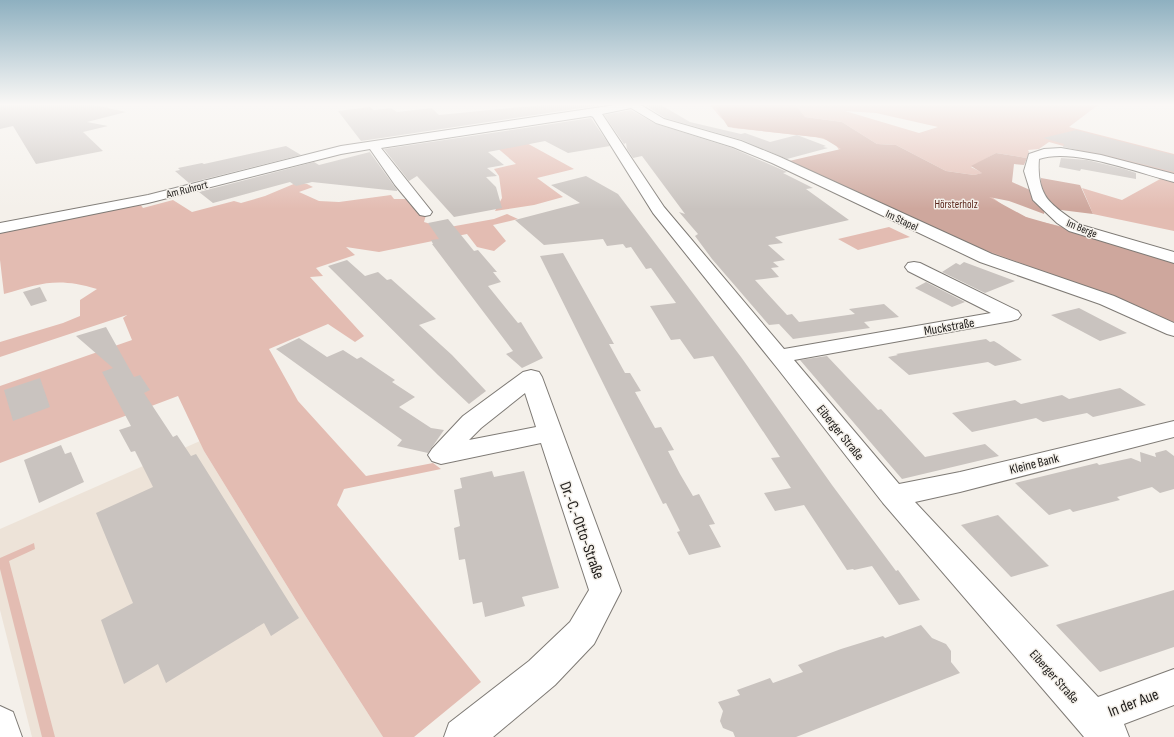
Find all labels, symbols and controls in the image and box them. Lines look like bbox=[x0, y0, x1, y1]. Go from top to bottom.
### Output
street label: Am Ruhrort bbox=[164, 178, 210, 201]
park label: Hörsterholz bbox=[934, 198, 978, 211]
street label: Im Stapel bbox=[883, 207, 920, 234]
street label: Im Berge bbox=[1065, 216, 1099, 240]
street label: Muckstraße bbox=[923, 315, 976, 339]
street label: Eiberger Straße bbox=[813, 402, 867, 464]
street label: Kleine Bank bbox=[1008, 450, 1061, 478]
street label: Dr.-C.-Otto-Straße bbox=[555, 479, 608, 582]
street label: Eiberger Straße bbox=[1026, 647, 1083, 707]
street label: In der Aue bbox=[1105, 685, 1162, 722]

